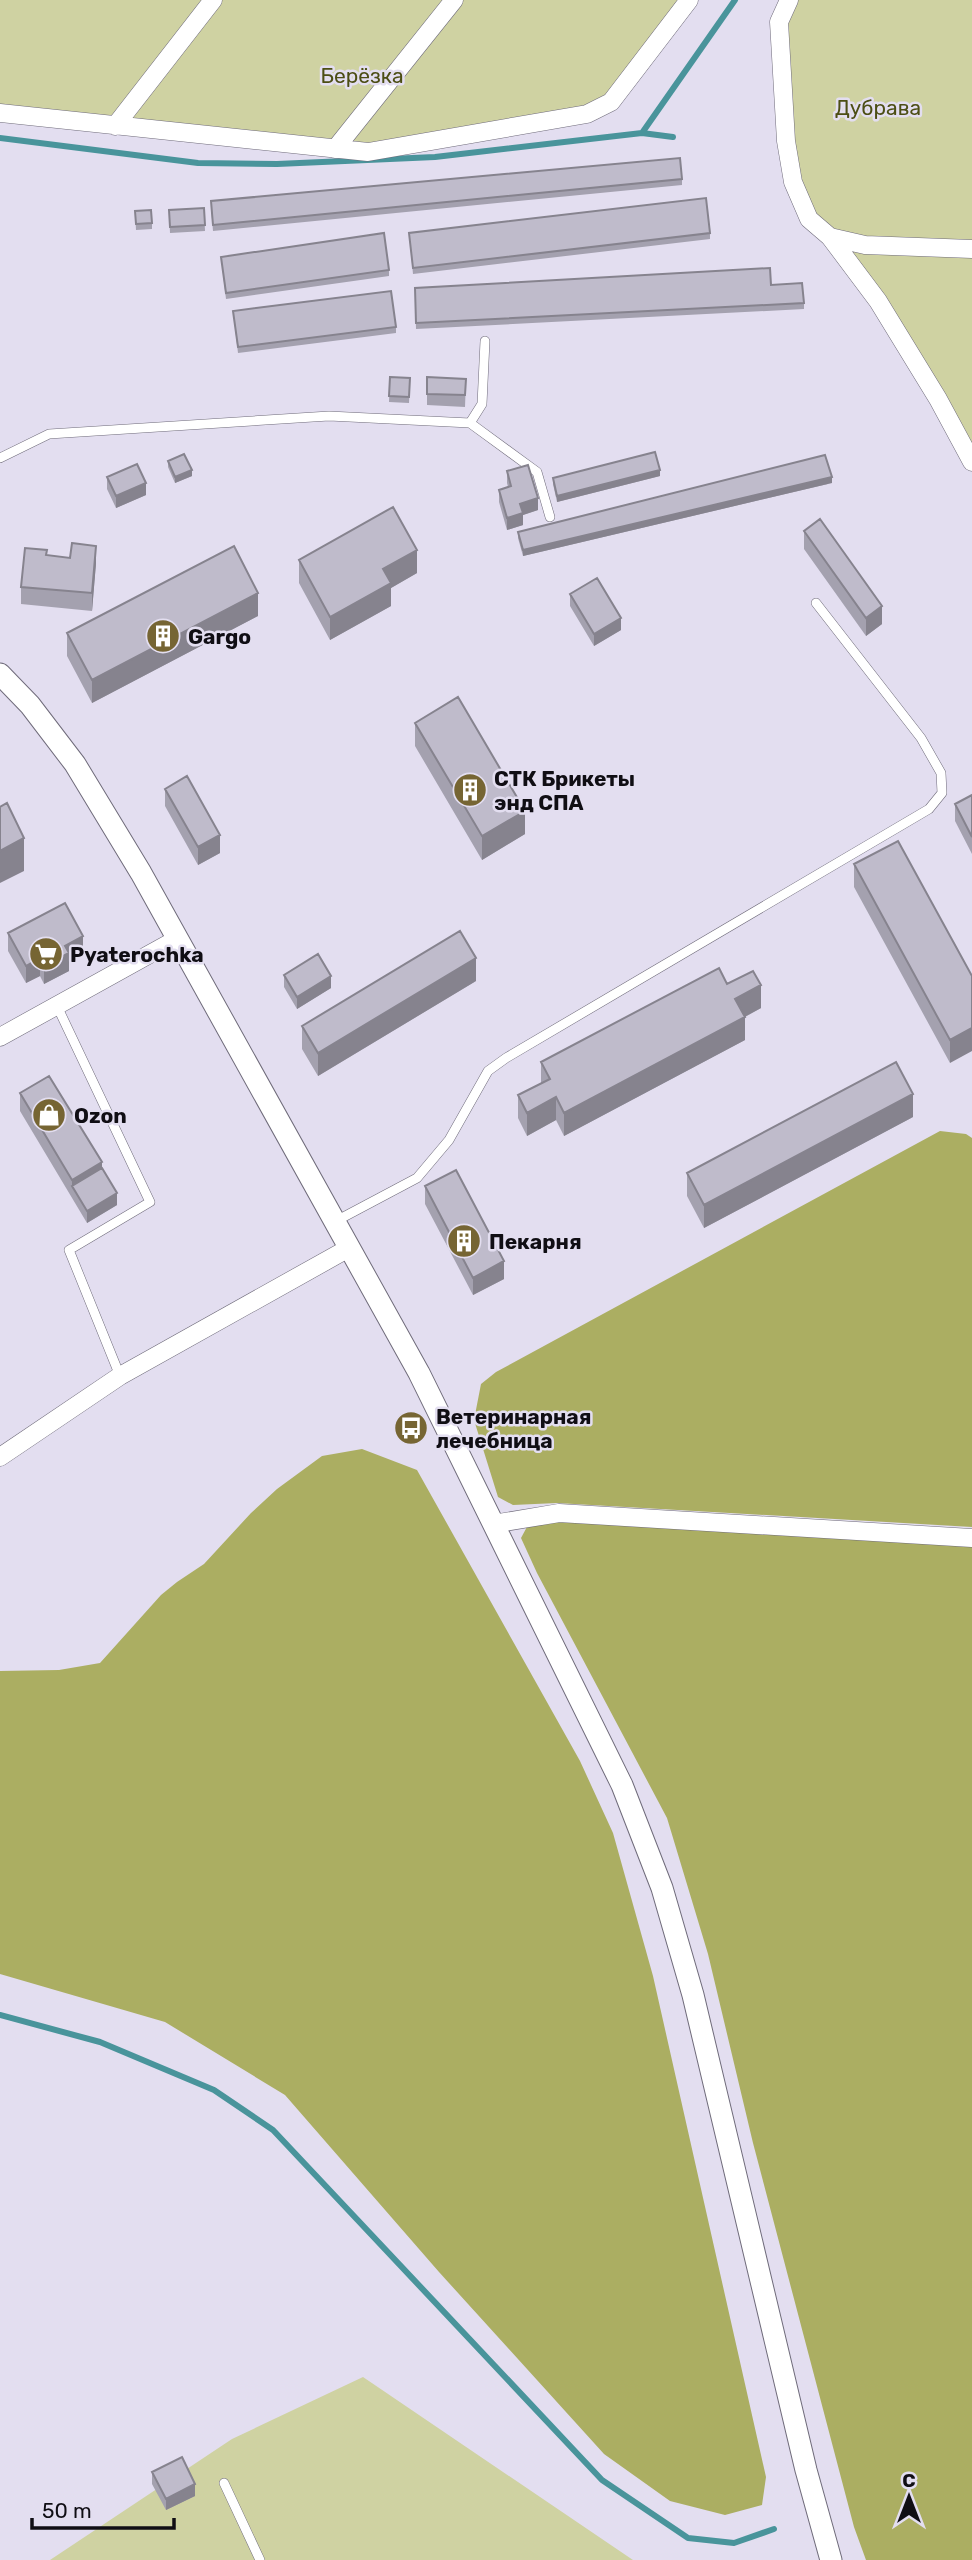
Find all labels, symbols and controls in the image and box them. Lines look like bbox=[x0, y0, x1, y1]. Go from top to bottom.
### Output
park label: Берёзка bbox=[320, 63, 404, 88]
park label: Дубрава bbox=[835, 95, 921, 120]
building icon: Gargo bbox=[144, 617, 182, 655]
place label: Gargo bbox=[188, 624, 251, 649]
place label: СТК Брикеты энд СПА bbox=[494, 766, 635, 815]
building icon: СТК Брикеты энд СПА bbox=[451, 771, 489, 809]
supermarket icon: Pyaterochka bbox=[27, 935, 65, 973]
place label: Pyaterochka bbox=[70, 942, 204, 967]
shop icon: Ozon bbox=[30, 1096, 68, 1134]
place label: Ozon bbox=[74, 1103, 127, 1128]
building icon: Пекарня bbox=[445, 1222, 483, 1260]
place label: Пекарня bbox=[489, 1229, 582, 1254]
place label: Ветеринарная лечебница bbox=[436, 1404, 591, 1453]
bus stop icon: Ветеринарная лечебница bbox=[392, 1409, 430, 1447]
north arrow bbox=[874, 2462, 944, 2532]
text: С bbox=[902, 2469, 916, 2492]
scale bar bbox=[32, 2486, 173, 2530]
text: 50 m bbox=[42, 2498, 92, 2523]

